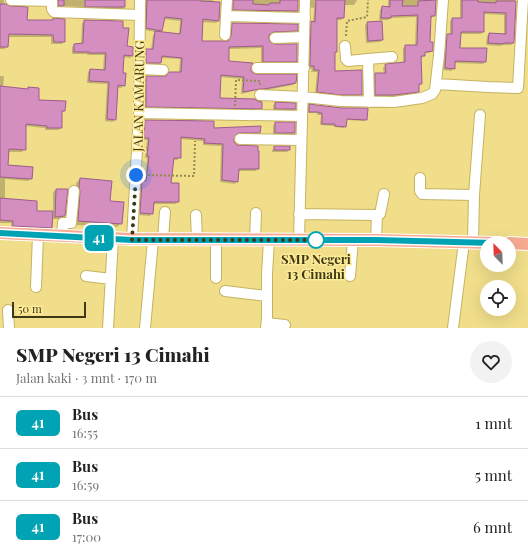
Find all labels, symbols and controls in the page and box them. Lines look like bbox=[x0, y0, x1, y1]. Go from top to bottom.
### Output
street label: JALAN KAMARUNG bbox=[129, 40, 147, 153]
your location bbox=[126, 165, 146, 185]
line badge: 41 bbox=[81, 225, 117, 251]
text: 41 bbox=[93, 228, 105, 247]
marker: SMP Negeri 13 Cimahi bbox=[307, 231, 325, 249]
north arrow bbox=[480, 236, 516, 272]
map controls bbox=[480, 236, 516, 316]
place label: SMP Negeri 13 Cimahi bbox=[281, 250, 351, 282]
button: locate bbox=[480, 280, 516, 316]
scale bar bbox=[12, 300, 86, 319]
text: 50 m bbox=[18, 301, 42, 316]
text: SMP Negeri 13 Cimahi bbox=[16, 341, 210, 367]
button: heart bbox=[470, 341, 512, 383]
text: Jalan kaki · 3 mnt · 170 m bbox=[16, 369, 157, 386]
text: Bus bbox=[72, 404, 98, 424]
text: 41 bbox=[32, 413, 44, 432]
text: 1 mnt bbox=[475, 413, 512, 433]
text: 16:55 bbox=[72, 424, 98, 441]
text: Bus bbox=[72, 456, 98, 476]
text: 41 bbox=[32, 465, 44, 484]
text: 5 mnt bbox=[475, 465, 512, 485]
text: 16:59 bbox=[72, 476, 99, 493]
text: Bus bbox=[72, 508, 98, 528]
text: 41 bbox=[32, 517, 44, 536]
text: 6 mnt bbox=[473, 517, 512, 537]
text: 17:00 bbox=[72, 528, 101, 545]

